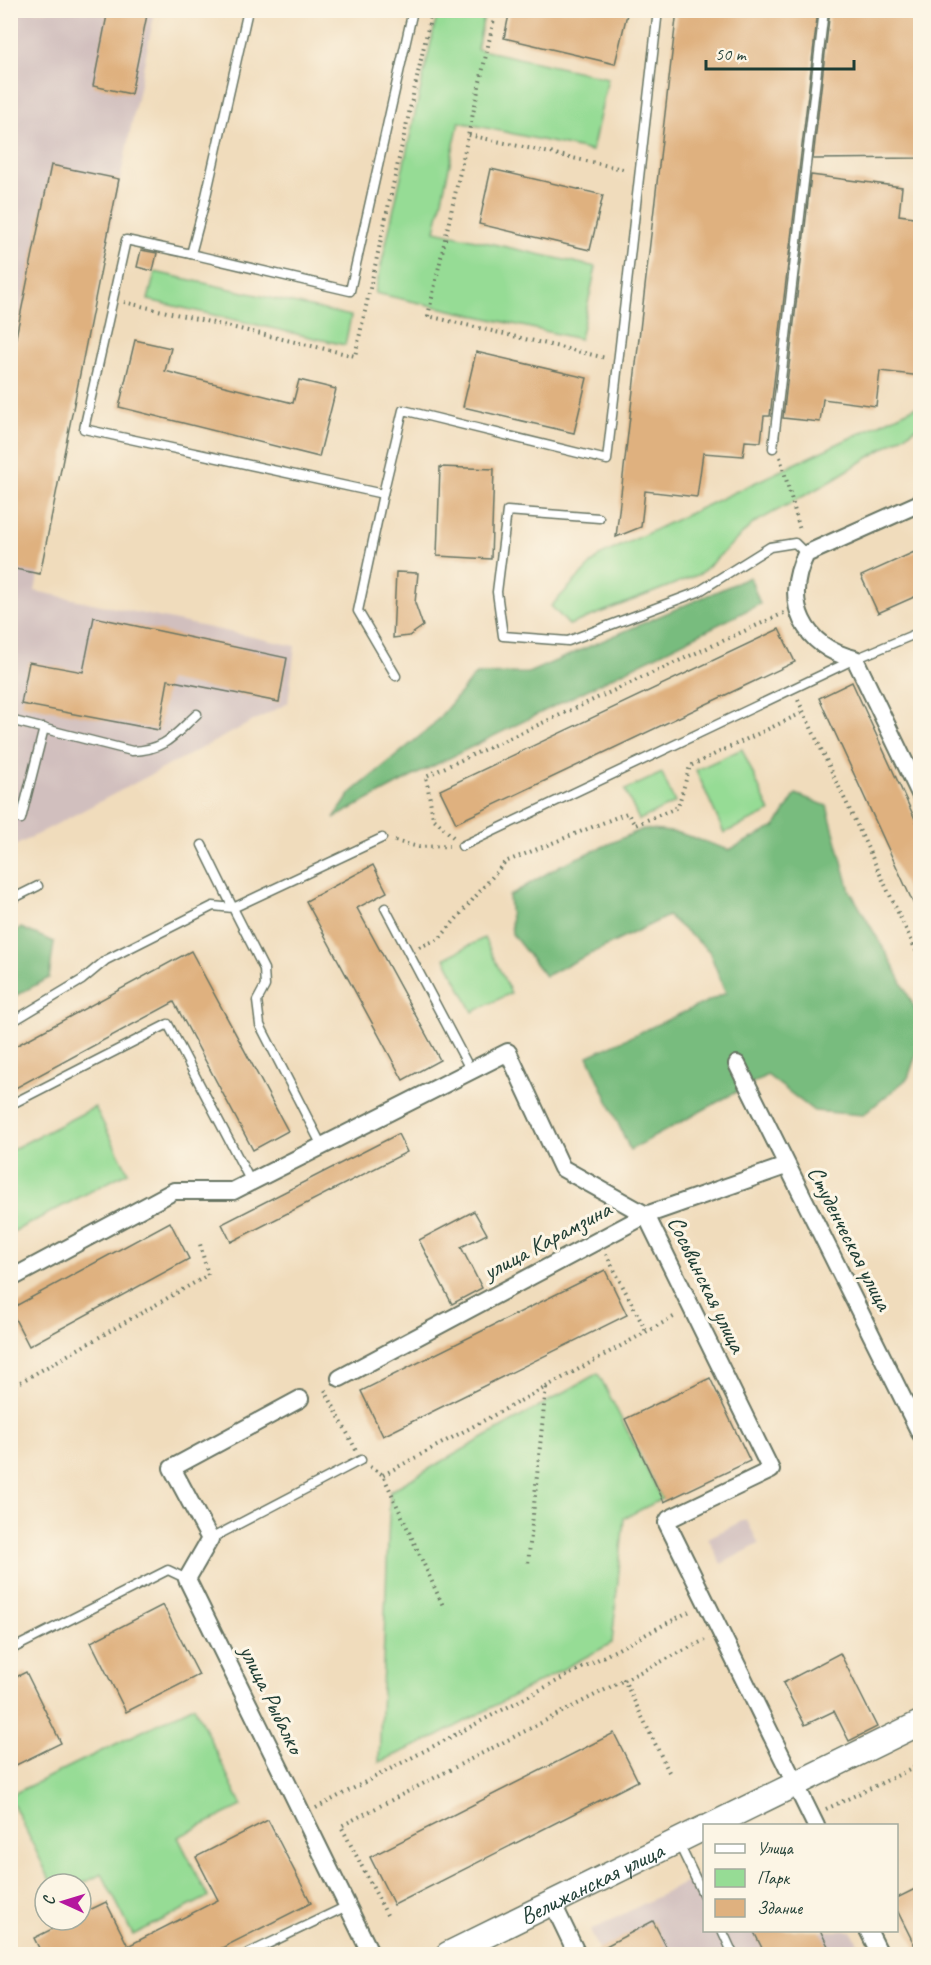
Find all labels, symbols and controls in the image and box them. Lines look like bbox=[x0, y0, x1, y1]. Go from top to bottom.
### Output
scale bar bbox=[706, 33, 854, 71]
text: 50 m bbox=[715, 43, 748, 65]
street label: Студенческая улица bbox=[801, 1161, 900, 1317]
street label: улица Карамзина bbox=[476, 1193, 618, 1287]
street label: Сосьвинская улица bbox=[661, 1211, 754, 1359]
street label: улица Рыбалко bbox=[232, 1638, 312, 1761]
legend bbox=[703, 1824, 898, 1932]
street label: Велижанская улица bbox=[515, 1835, 670, 1931]
text: Улица bbox=[757, 1837, 794, 1859]
text: Парк bbox=[757, 1867, 791, 1889]
north arrow bbox=[33, 1872, 93, 1932]
text: С bbox=[39, 1894, 59, 1906]
text: Здание bbox=[757, 1897, 803, 1919]

